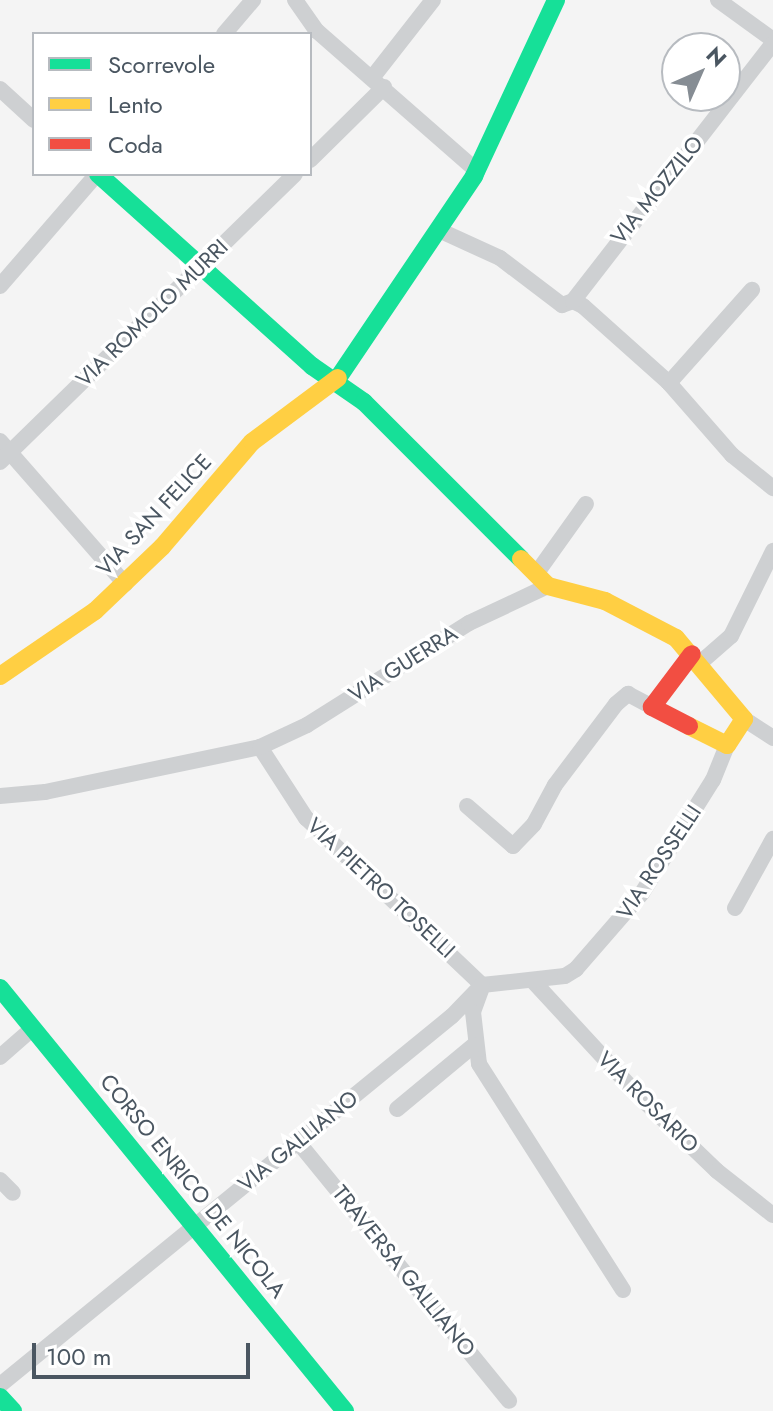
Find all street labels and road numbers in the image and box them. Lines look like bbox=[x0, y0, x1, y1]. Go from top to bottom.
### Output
street label: VIA MOZZILO bbox=[605, 131, 709, 249]
street label: VIA ROMOLO MURRI bbox=[71, 234, 233, 392]
street label: VIA SAN FELICE bbox=[91, 449, 217, 581]
street label: VIA GUERRA bbox=[344, 620, 462, 708]
street label: VIA ROSSELLI bbox=[611, 800, 707, 924]
street label: VIA PIETRO TOSELLI bbox=[301, 813, 461, 963]
street label: VIA ROSARIO bbox=[592, 1046, 704, 1158]
street label: CORSO ENRICO DE NICOLA bbox=[95, 1069, 291, 1303]
street label: VIA GALLIANO bbox=[233, 1085, 363, 1197]
street label: TRAVERSA GALLIANO bbox=[327, 1180, 481, 1362]

